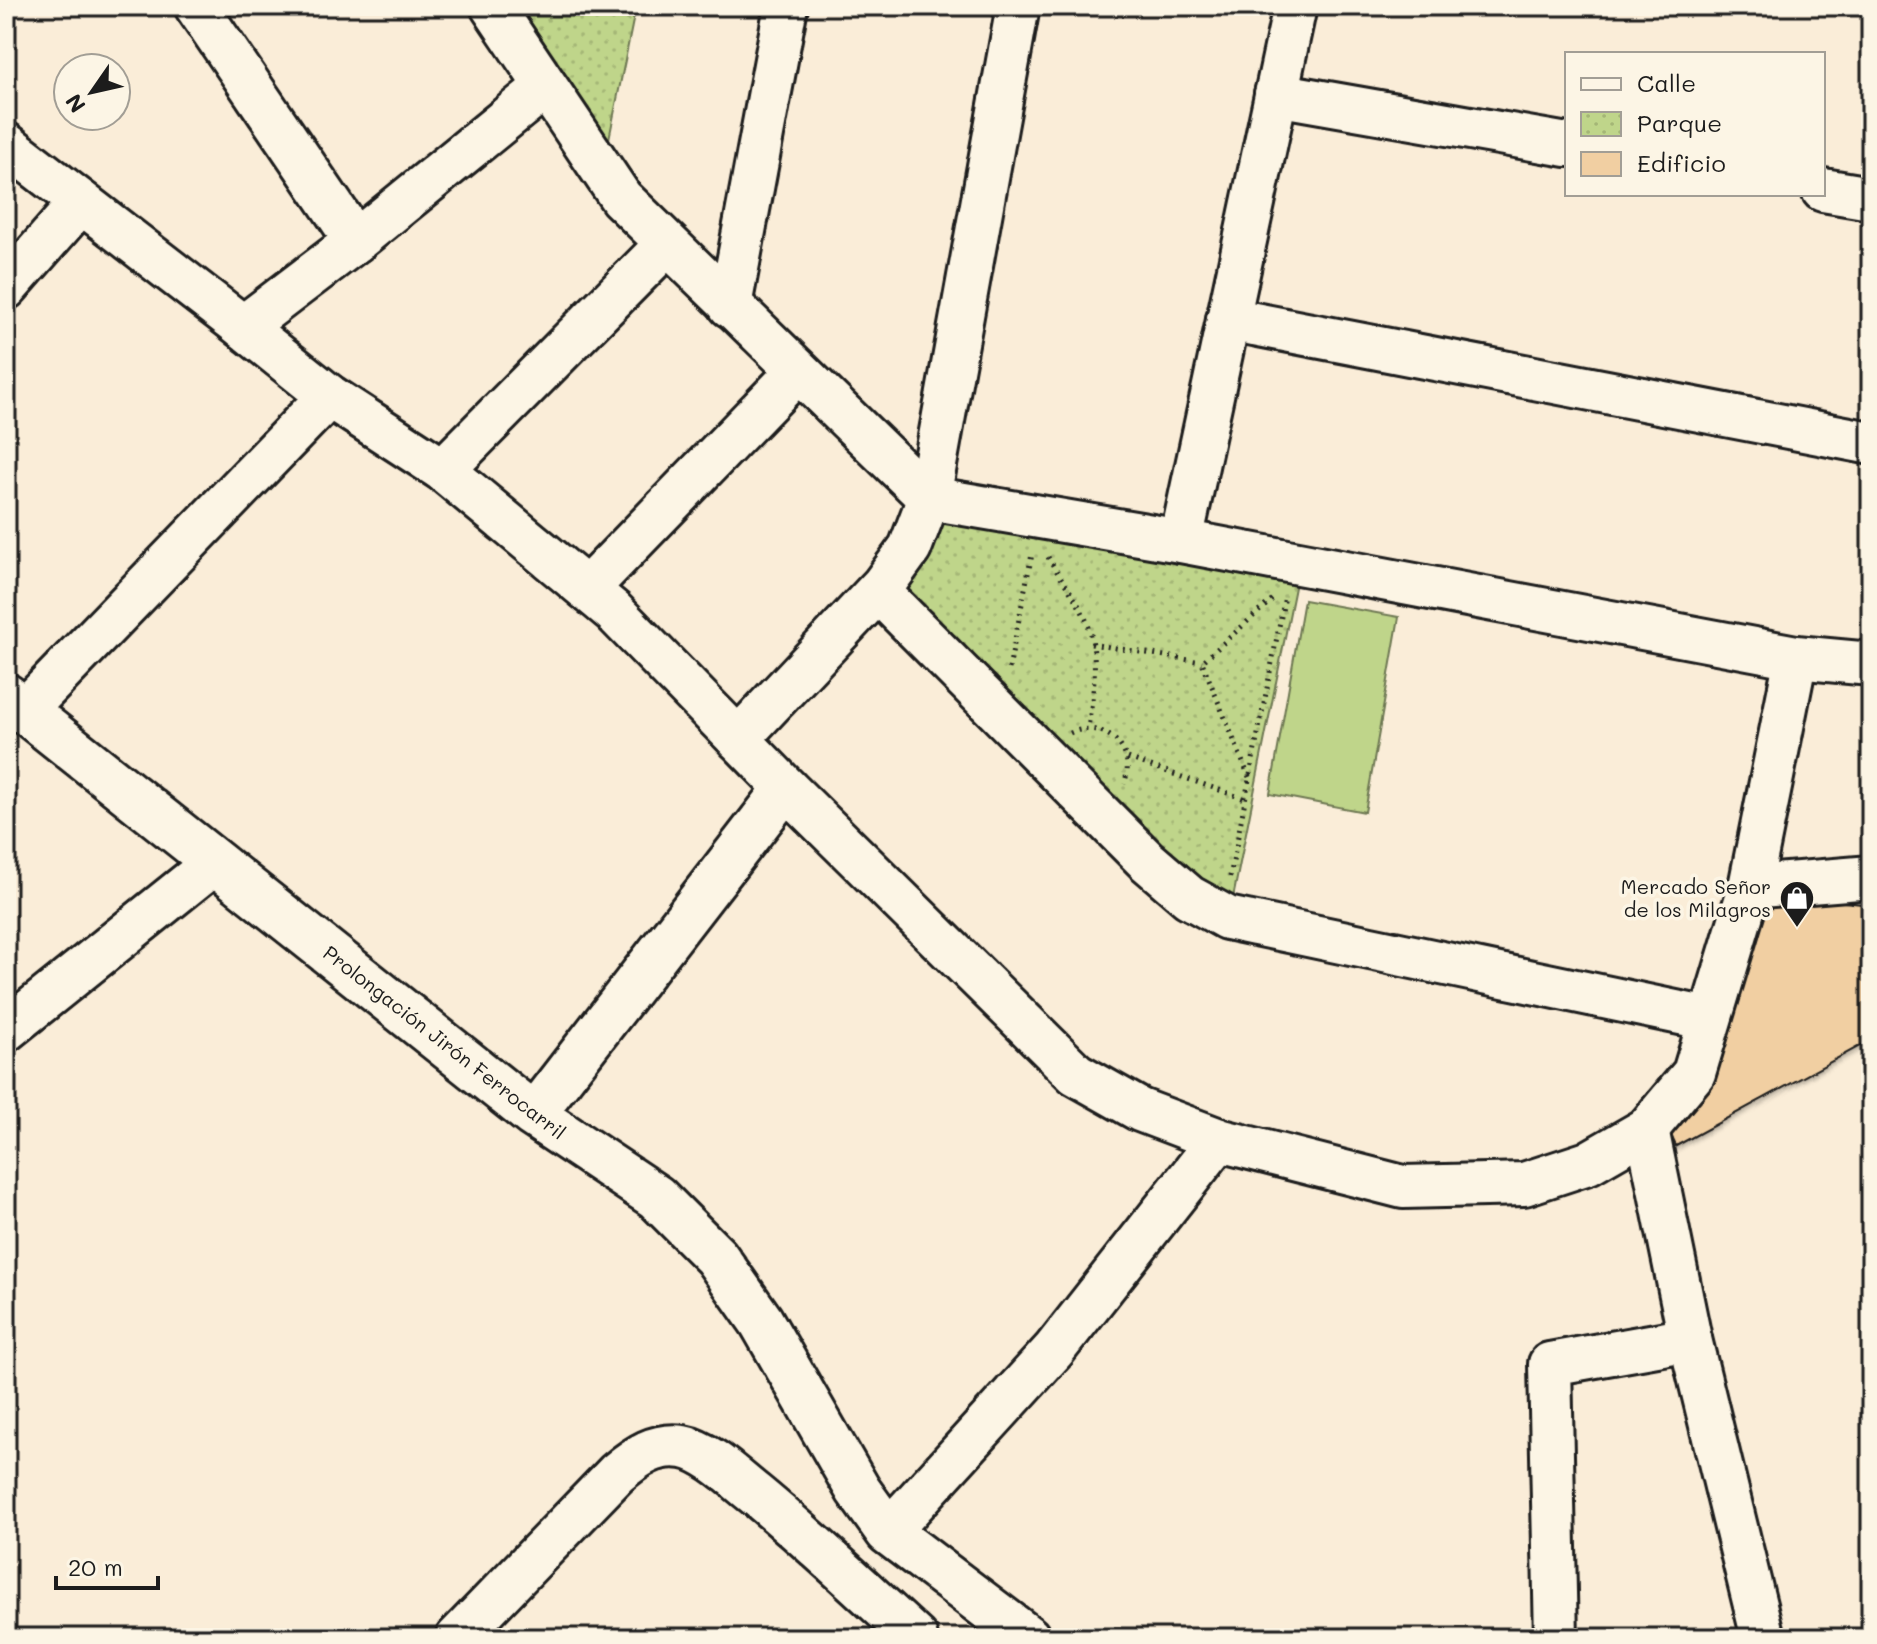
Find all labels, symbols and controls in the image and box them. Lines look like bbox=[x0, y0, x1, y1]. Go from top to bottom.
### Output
north arrow bbox=[52, 52, 132, 132]
legend bbox=[1565, 52, 1825, 196]
text: Calle bbox=[1637, 67, 1696, 98]
text: N bbox=[58, 88, 92, 118]
text: Parque bbox=[1637, 107, 1722, 138]
text: Edificio bbox=[1637, 147, 1726, 178]
place label: Mercado Señor de los Milagros bbox=[1621, 873, 1771, 922]
shop icon: Mercado Señor de los Milagros bbox=[1778, 879, 1816, 929]
street label: Prolongación Jirón Ferrocarril bbox=[318, 939, 572, 1145]
scale bar bbox=[56, 1540, 158, 1590]
text: 20 m bbox=[68, 1551, 123, 1582]

